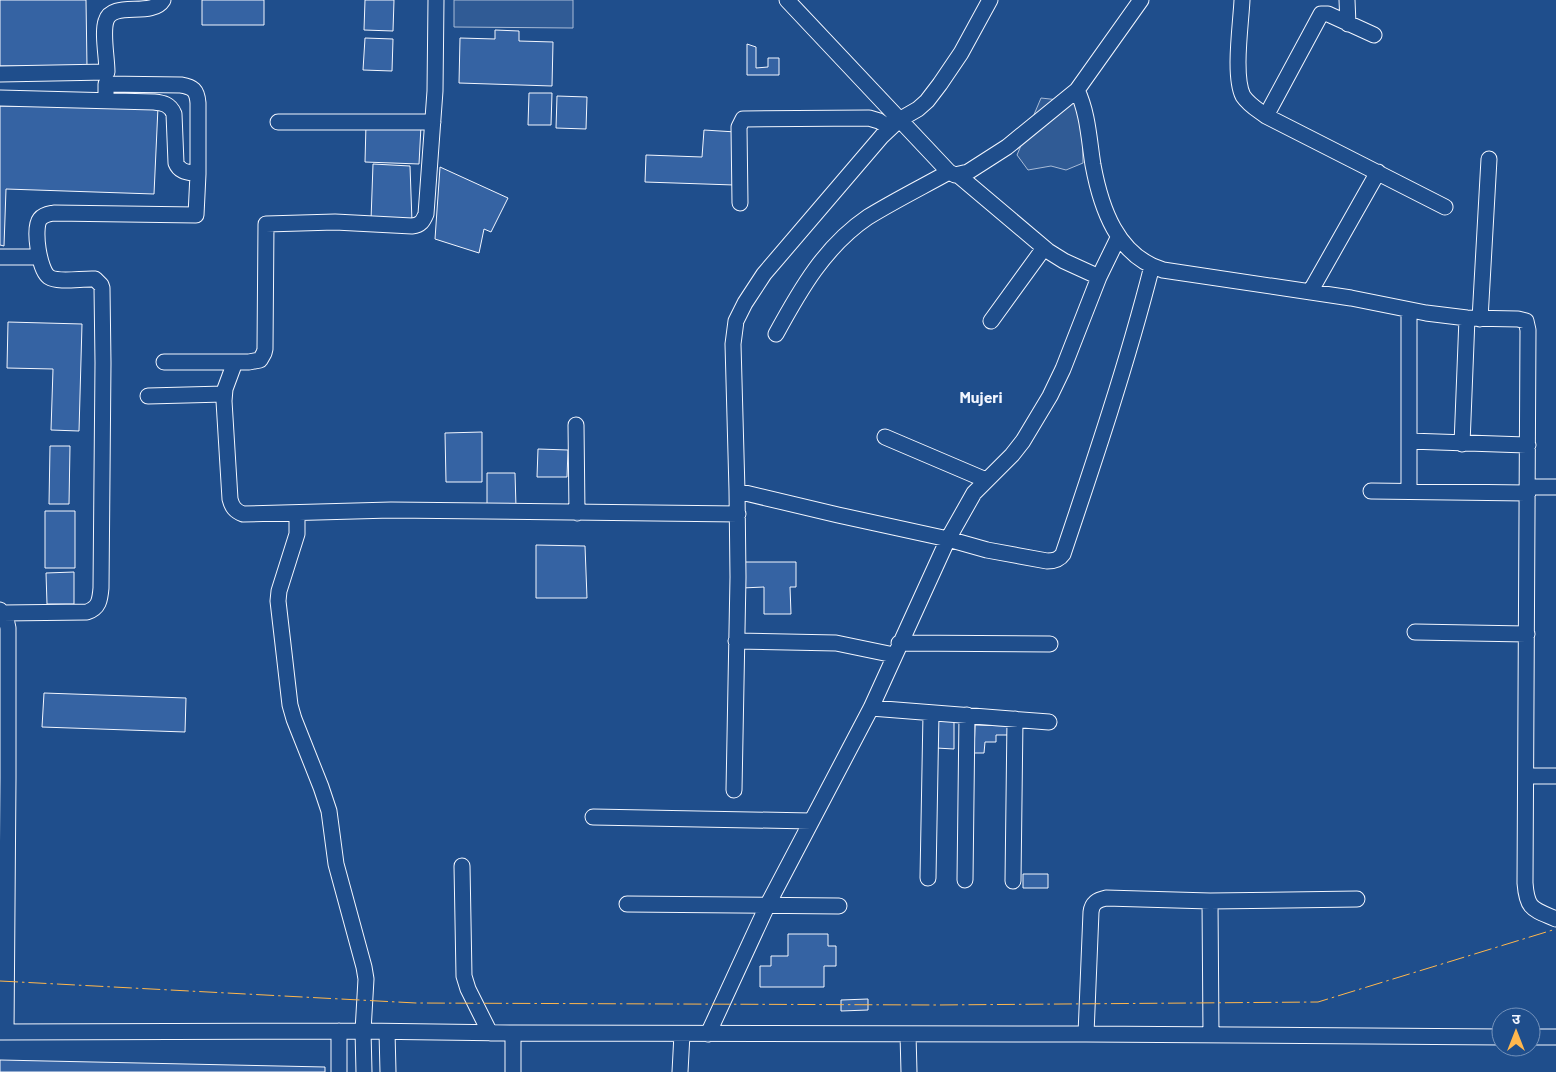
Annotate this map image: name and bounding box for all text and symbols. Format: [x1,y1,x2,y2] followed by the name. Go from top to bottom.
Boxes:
[959,387,1003,406] district label: Mujeri
[1491,1007,1541,1057] north arrow
[1512,1010,1521,1027] text: उ

